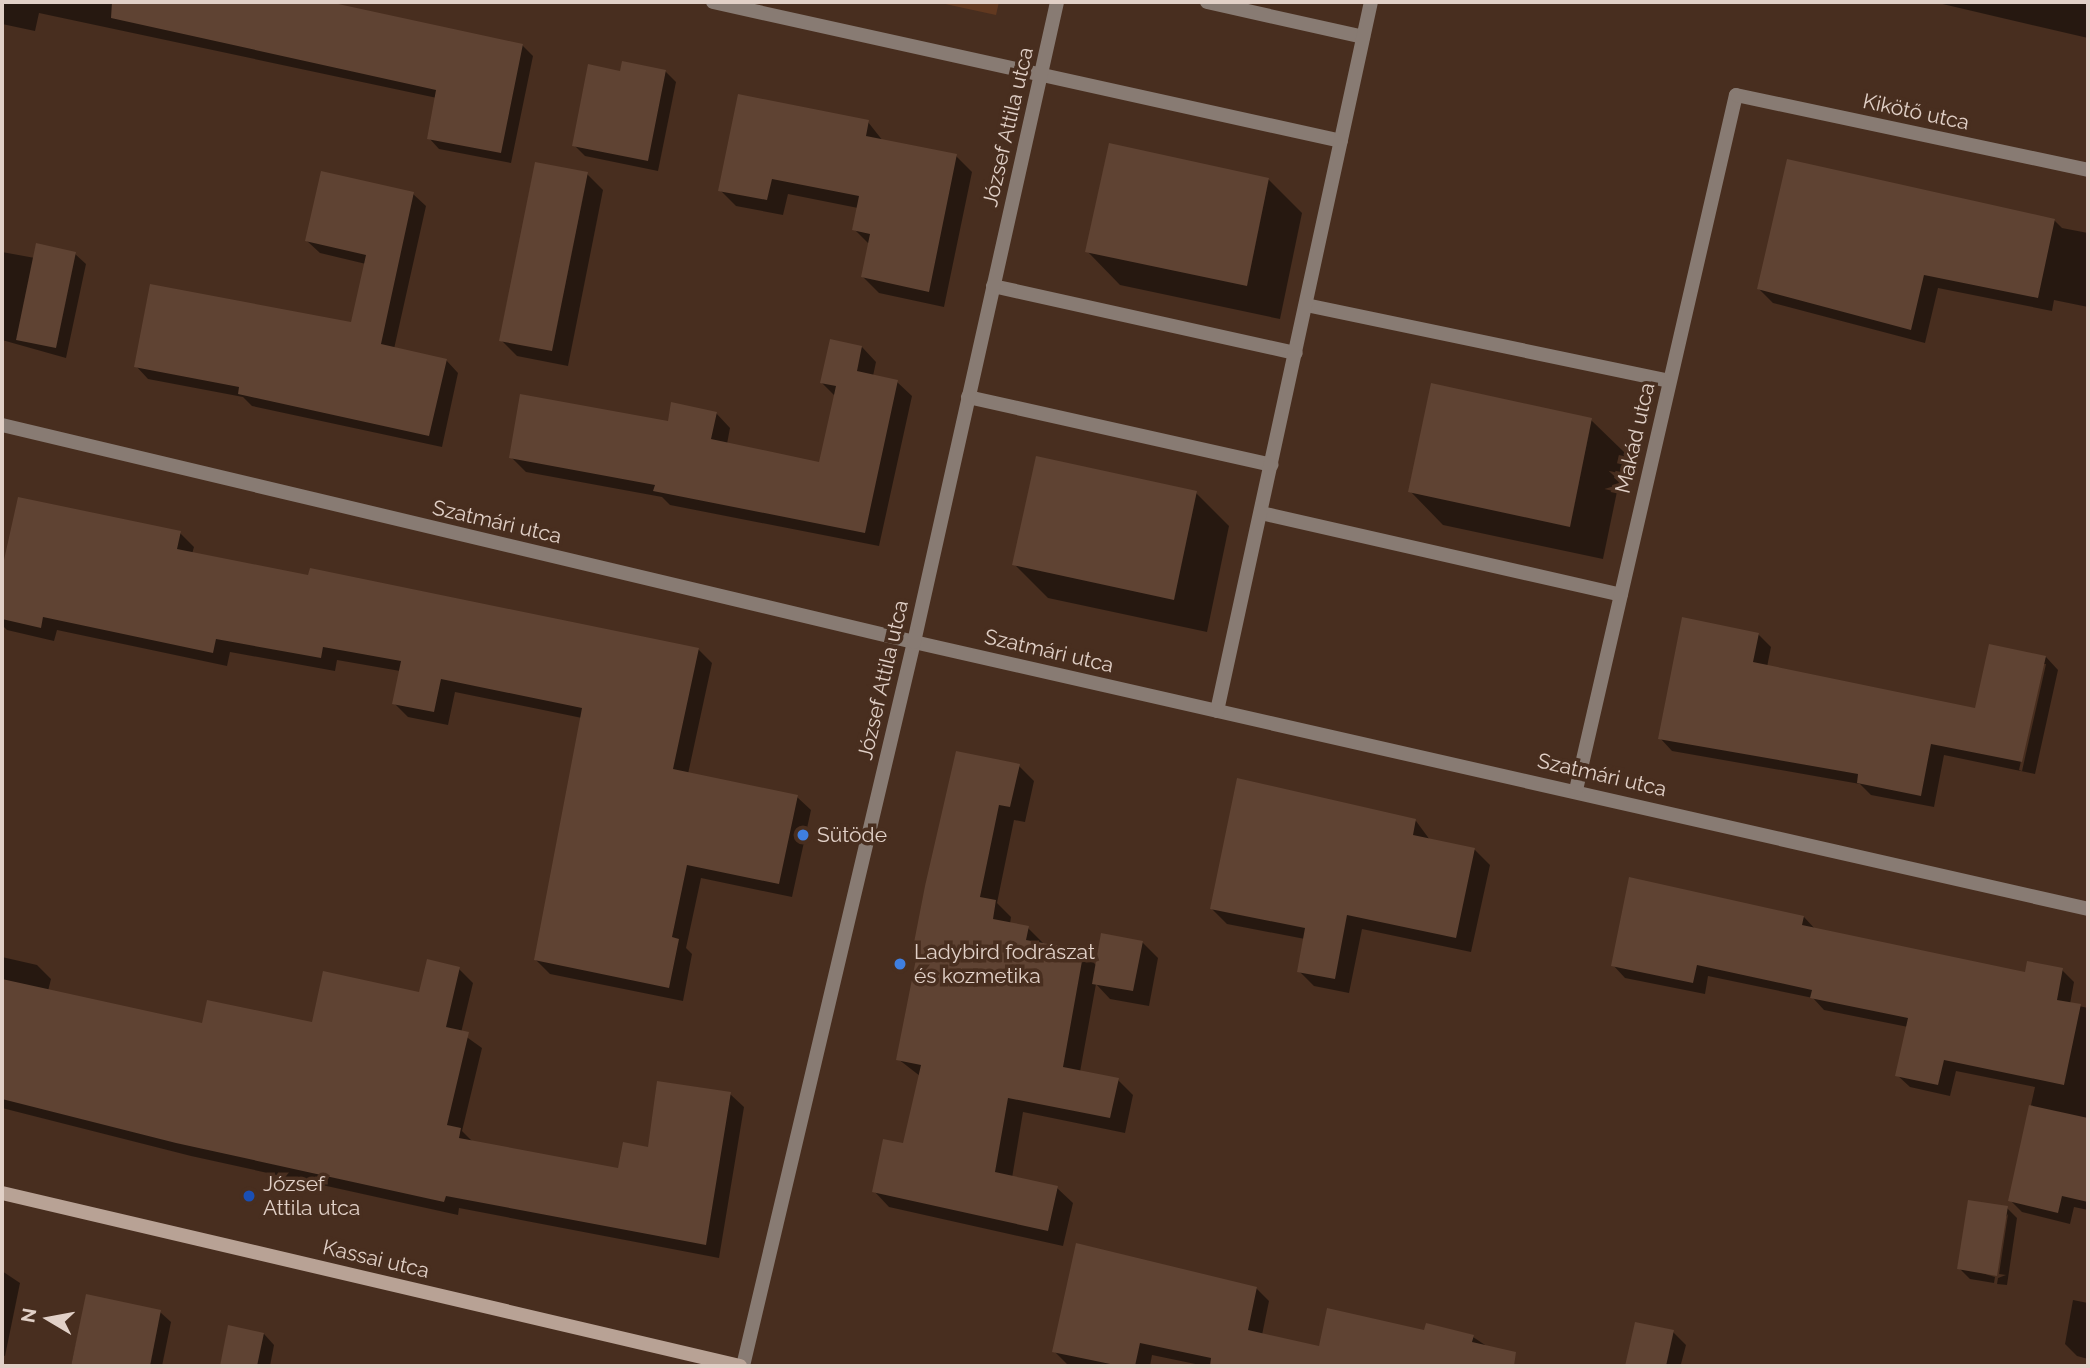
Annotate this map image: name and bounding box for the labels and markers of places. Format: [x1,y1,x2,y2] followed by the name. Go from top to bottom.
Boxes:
[817,822,887,848] place label: Sütöde
[795,827,811,843] marker: Sütöde
[914,939,1095,989] place label: Ladybird fodrászat és kozmetika
[892,956,908,972] marker: Ladybird fodrászat és kozmetika
[263,1171,360,1221] place label: József Attila utca
[241,1188,257,1204] marker: József Attila utca

